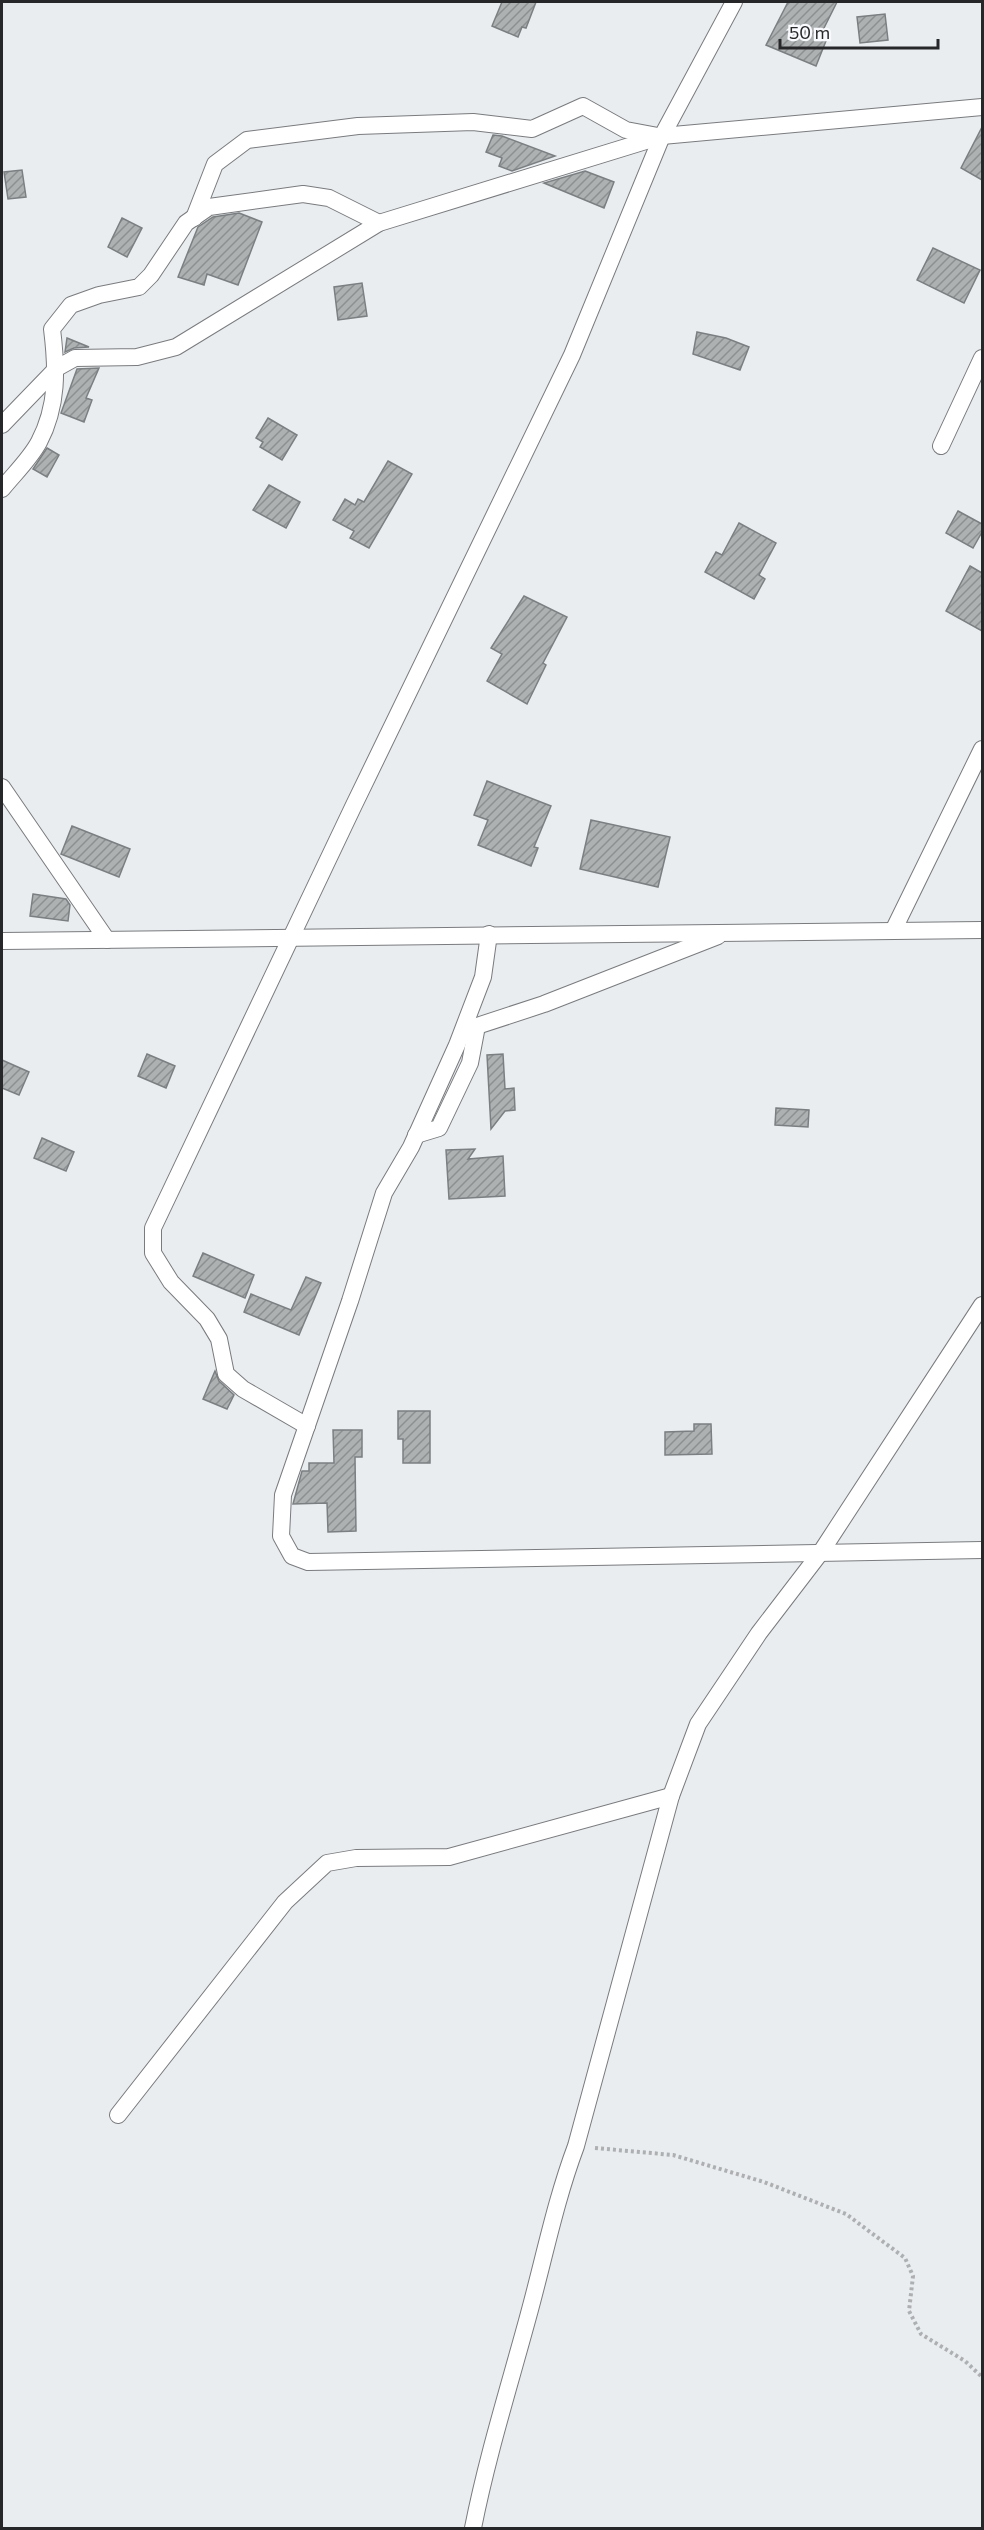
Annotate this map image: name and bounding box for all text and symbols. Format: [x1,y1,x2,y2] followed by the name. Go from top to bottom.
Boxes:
[780,12,938,50] scale bar
[789,21,830,43] text: 50 m

